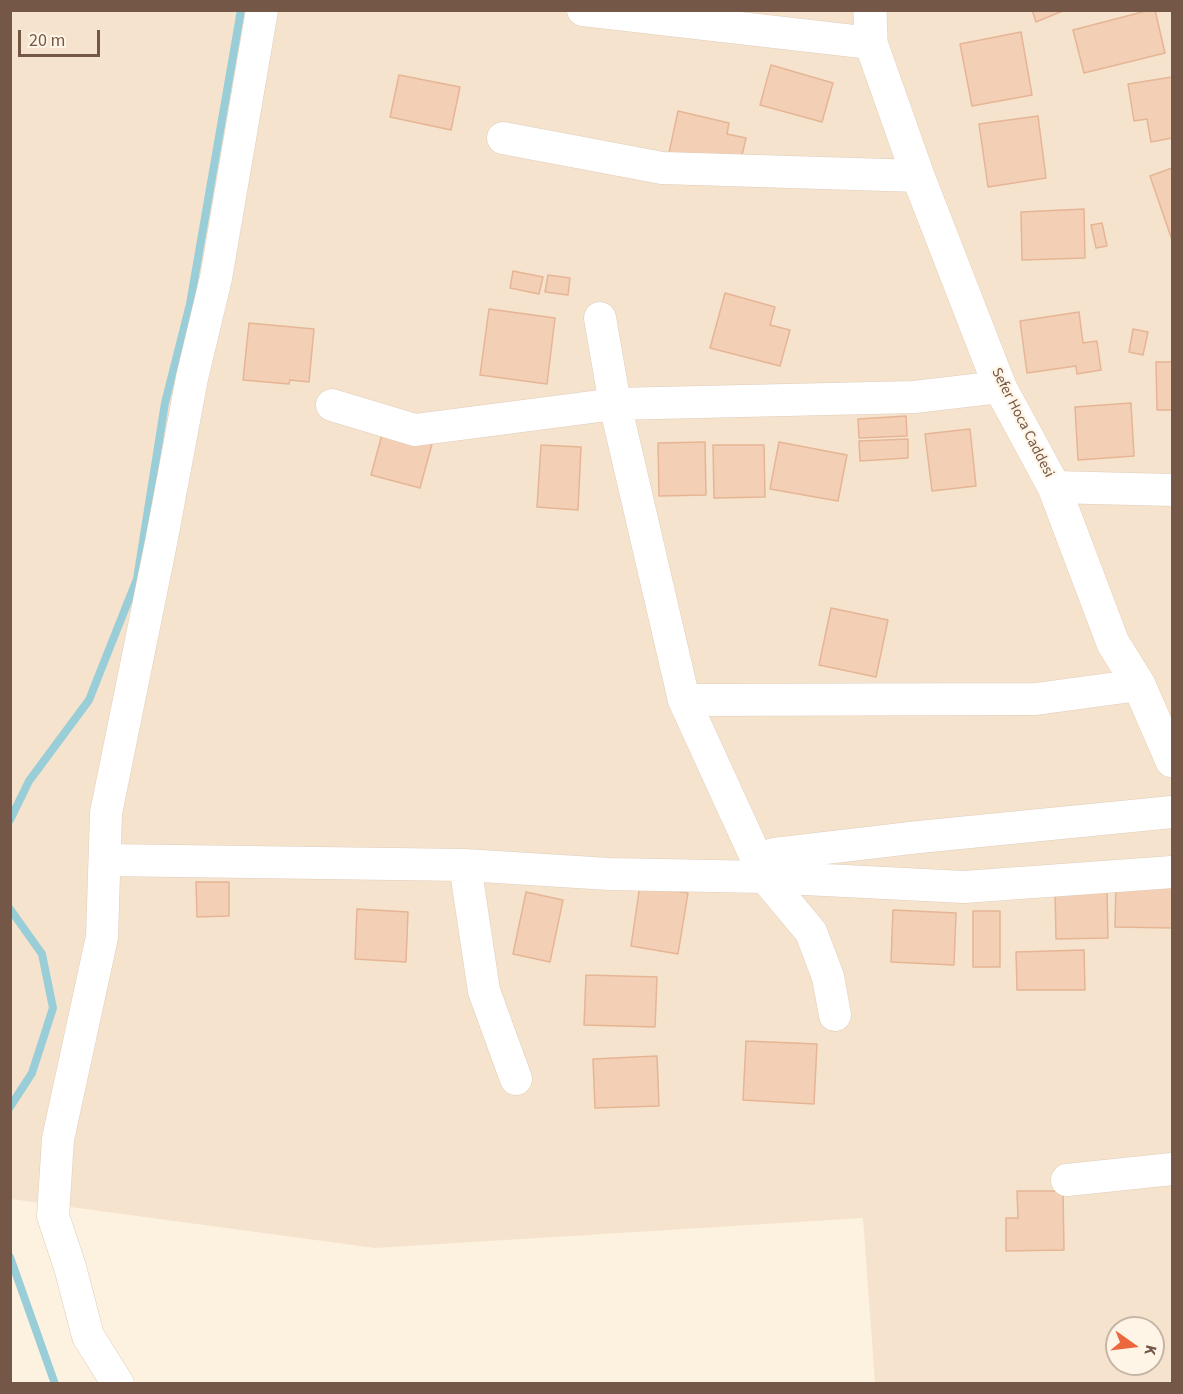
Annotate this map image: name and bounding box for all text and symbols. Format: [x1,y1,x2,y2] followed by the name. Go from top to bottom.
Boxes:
[21,18,104,56] scale bar
[29,28,65,53] text: 20 m
[987,365,1057,481] street label: Sefer Hoca Caddesi
[1105,1316,1165,1376] north arrow
[1139,1342,1162,1357] text: K

